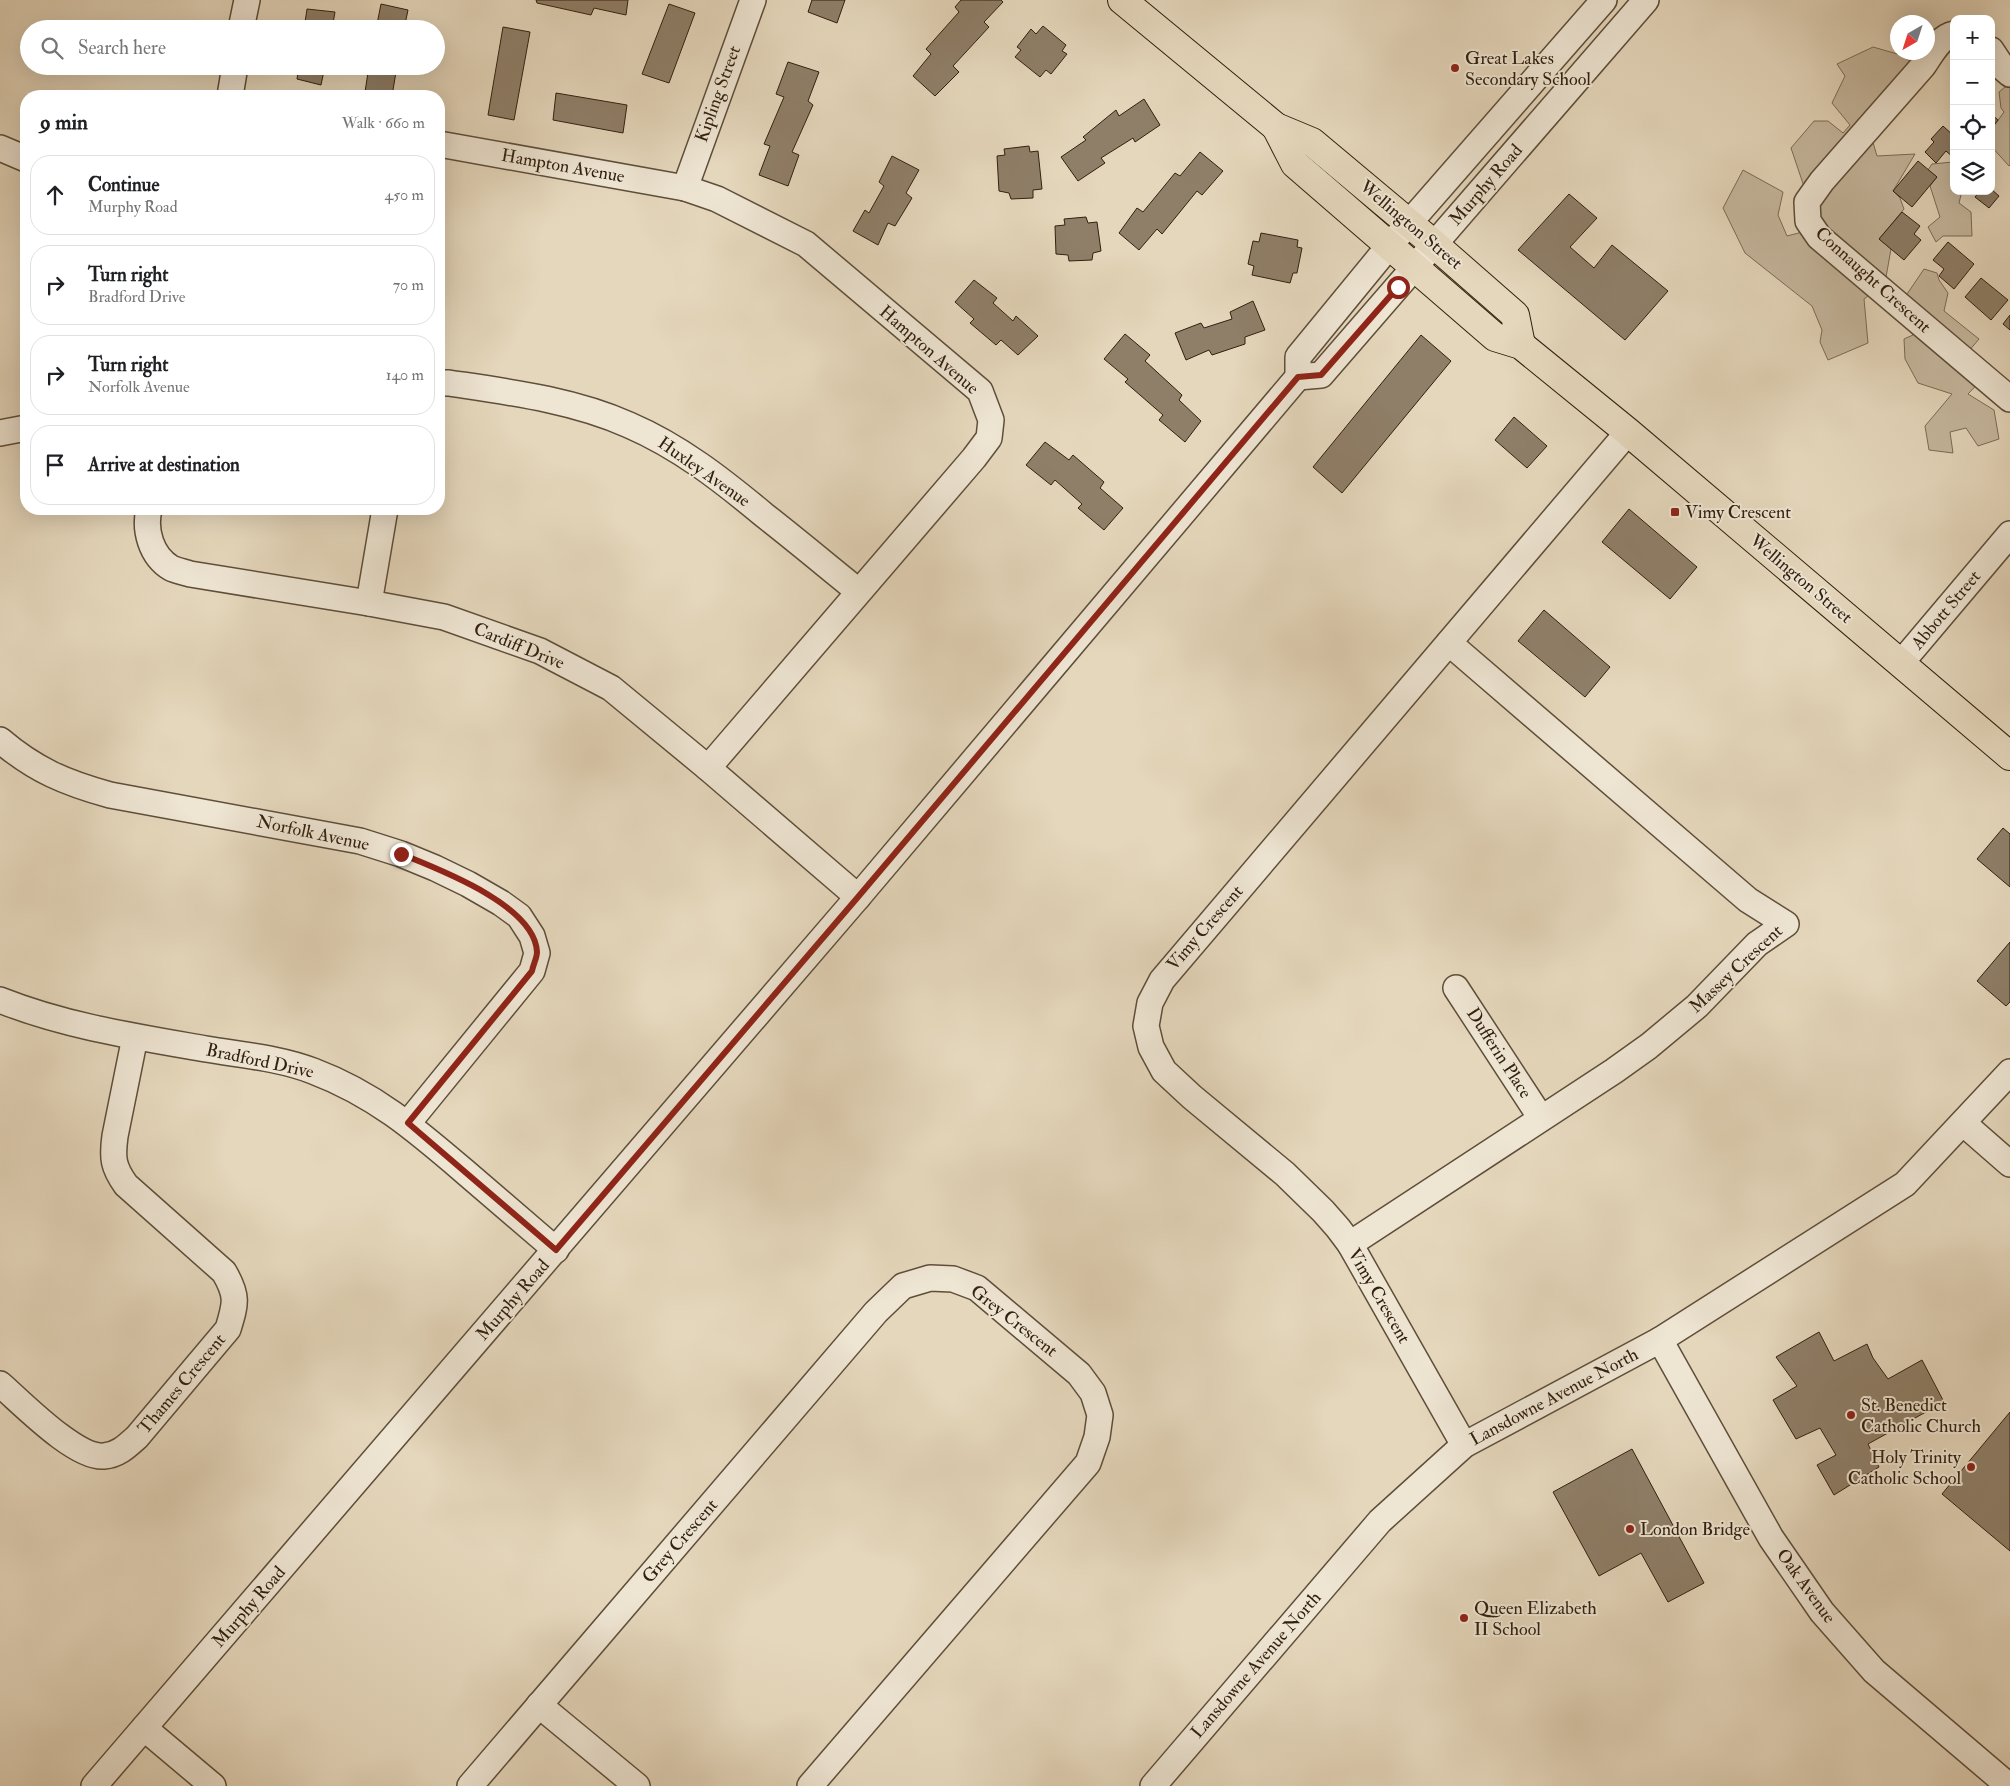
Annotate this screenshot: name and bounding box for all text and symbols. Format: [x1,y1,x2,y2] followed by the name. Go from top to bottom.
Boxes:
[1890,15,1935,60] north arrow
[1950,15,1995,195] map controls
[1950,15,1995,60] button: +
[20,20,445,75] search box
[38,34,66,62] icon: search
[78,36,166,60] text: Search here
[690,42,746,145] street label: Kipling Street
[1465,47,1591,91] place label: Great Lakes Secondary School
[1950,60,1995,105] button: −
[1449,62,1461,74] marker: Great Lakes Secondary School
[1950,105,1995,150] button: locate
[40,109,88,136] text: 9 min
[342,113,425,133] text: Walk · 660 m
[1444,139,1528,231] street label: Murphy Road
[500,144,627,188] street label: Hampton Avenue
[1950,150,1995,195] button: layers
[88,173,159,197] text: Continue
[1354,175,1467,275] street label: Wellington Street
[41,181,69,209] icon: ahead
[385,185,424,205] text: 450 m
[88,197,178,217] text: Murphy Road
[1810,222,1936,338] street label: Connaught Crescent
[88,263,168,287] text: Turn right
[41,271,69,299] icon: right
[393,275,424,295] text: 70 m
[1387,276,1410,299] route start
[88,287,185,307] text: Bradford Drive
[874,300,984,400] street label: Hampton Avenue
[88,353,168,377] text: Turn right
[41,361,69,389] icon: right
[386,365,424,385] text: 140 m
[88,377,190,397] text: Norfolk Avenue
[653,432,755,513] street label: Huxley Avenue
[41,451,69,479] icon: arrive
[88,453,240,477] text: Arrive at destination
[1685,501,1791,524] place label: Vimy Crescent
[1669,506,1681,518] marker: Vimy Crescent
[1744,529,1857,629] street label: Wellington Street
[1905,565,1986,655] street label: Abbott Street
[470,617,568,675] street label: Cardiff Drive
[255,810,372,856] street label: Norfolk Avenue
[390,843,413,866] route end
[1162,880,1249,976] street label: Vimy Crescent
[1684,920,1788,1018] street label: Massey Crescent
[1461,1003,1537,1103] street label: Dufferin Place
[204,1038,316,1084] street label: Bradford Drive
[1343,1244,1416,1348] street label: Vimy Crescent
[471,1254,555,1346] street label: Murphy Road
[966,1280,1062,1362] street label: Grey Crescent
[133,1329,231,1439] street label: Thames Crescent
[1466,1343,1643,1451] street label: Lansdowne Avenue North
[1861,1394,1981,1438] place label: St. Benedict Catholic Church
[1845,1409,1857,1421] marker: St. Benedict Catholic Church
[1848,1446,1962,1490] place label: Holy Trinity Catholic School
[1965,1461,1977,1473] marker: Holy Trinity Catholic School
[637,1494,723,1588] street label: Grey Crescent
[1640,1518,1750,1541] place label: London Bridge
[1624,1523,1636,1535] marker: London Bridge
[1771,1544,1841,1628] street label: Oak Avenue
[207,1561,291,1653] street label: Murphy Road
[1186,1586,1326,1743] street label: Lansdowne Avenue North
[1474,1597,1597,1641] place label: Queen Elizabeth II School
[1458,1612,1470,1624] marker: Queen Elizabeth II School

